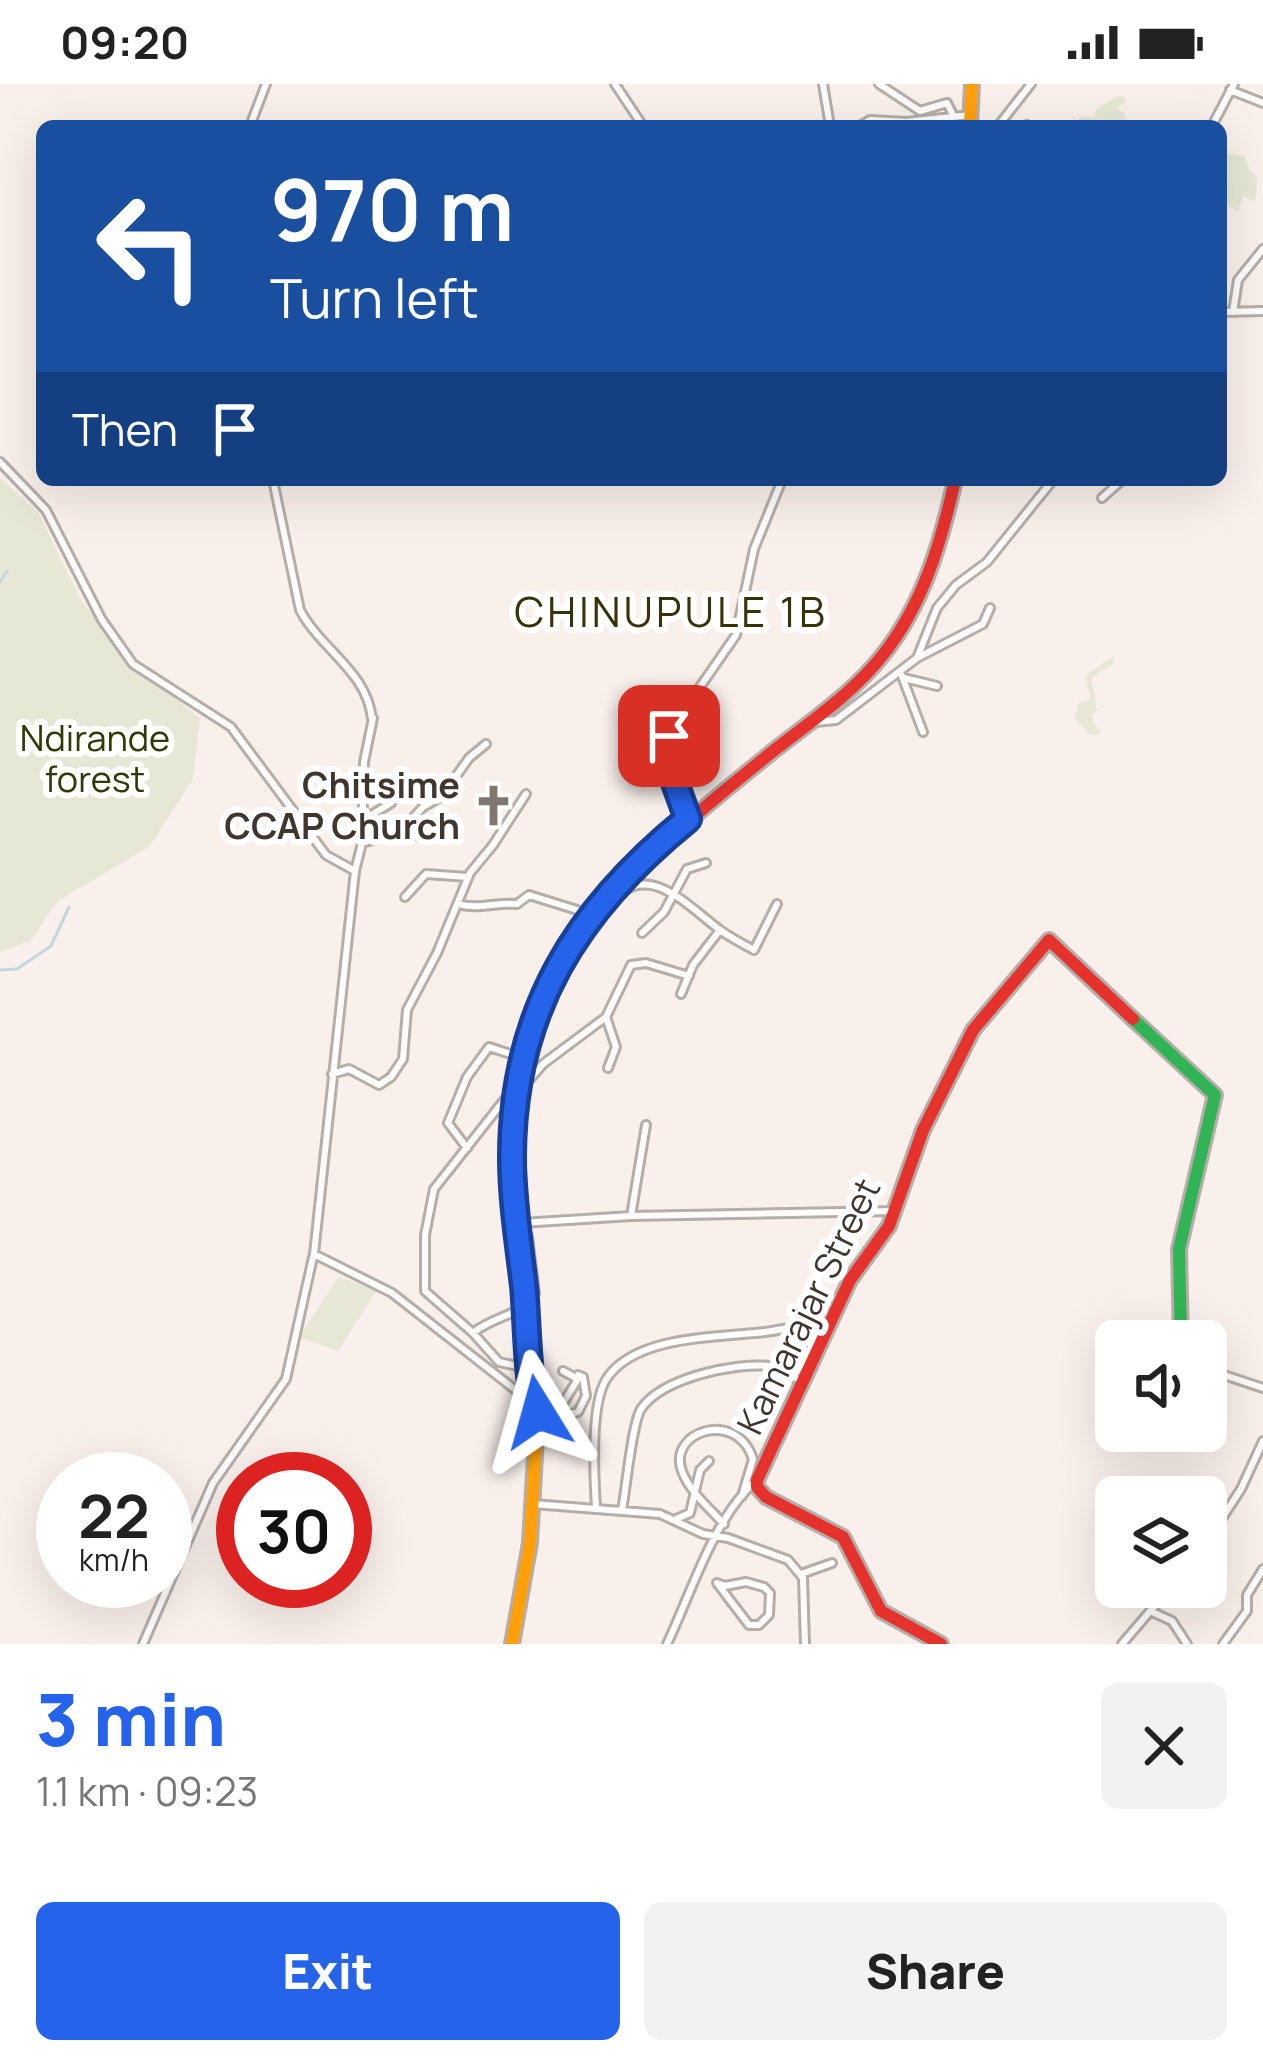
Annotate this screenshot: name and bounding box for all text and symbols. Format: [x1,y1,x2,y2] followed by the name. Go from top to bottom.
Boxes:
[60,11,189,73] text: 09:20
[270,151,514,266] text: 970 m
[72,168,228,324] icon: left
[270,260,479,334] text: Turn left
[202,396,268,462] icon: arrive
[72,398,178,460] text: Then
[514,582,828,640] district label: CHINUPULE 1B
[618,685,720,787] pin
[636,703,702,769] icon: arrive
[20,713,170,803] park label: Ndirande forest
[224,760,460,850] place label: Chitsime CCAP Church
[471,782,517,828] church icon: Chitsime CCAP Church
[725,1170,891,1442] street label: Kamarajar Street
[1095,1320,1227,1608] map controls
[1095,1320,1227,1452] button: sound
[475,1349,601,1475] position arrow
[216,1452,372,1608] speed limit sign: 30
[78,1474,150,1556] text: 22
[1095,1476,1227,1608] button: layers
[79,1539,149,1580] text: km/h
[36,1669,226,1768] text: 3 min
[1101,1683,1227,1809] button: close
[36,1764,258,1818] text: 1.1 km · 09:23
[36,1902,620,2040] button: Exit
[644,1902,1227,2040] button: Share

